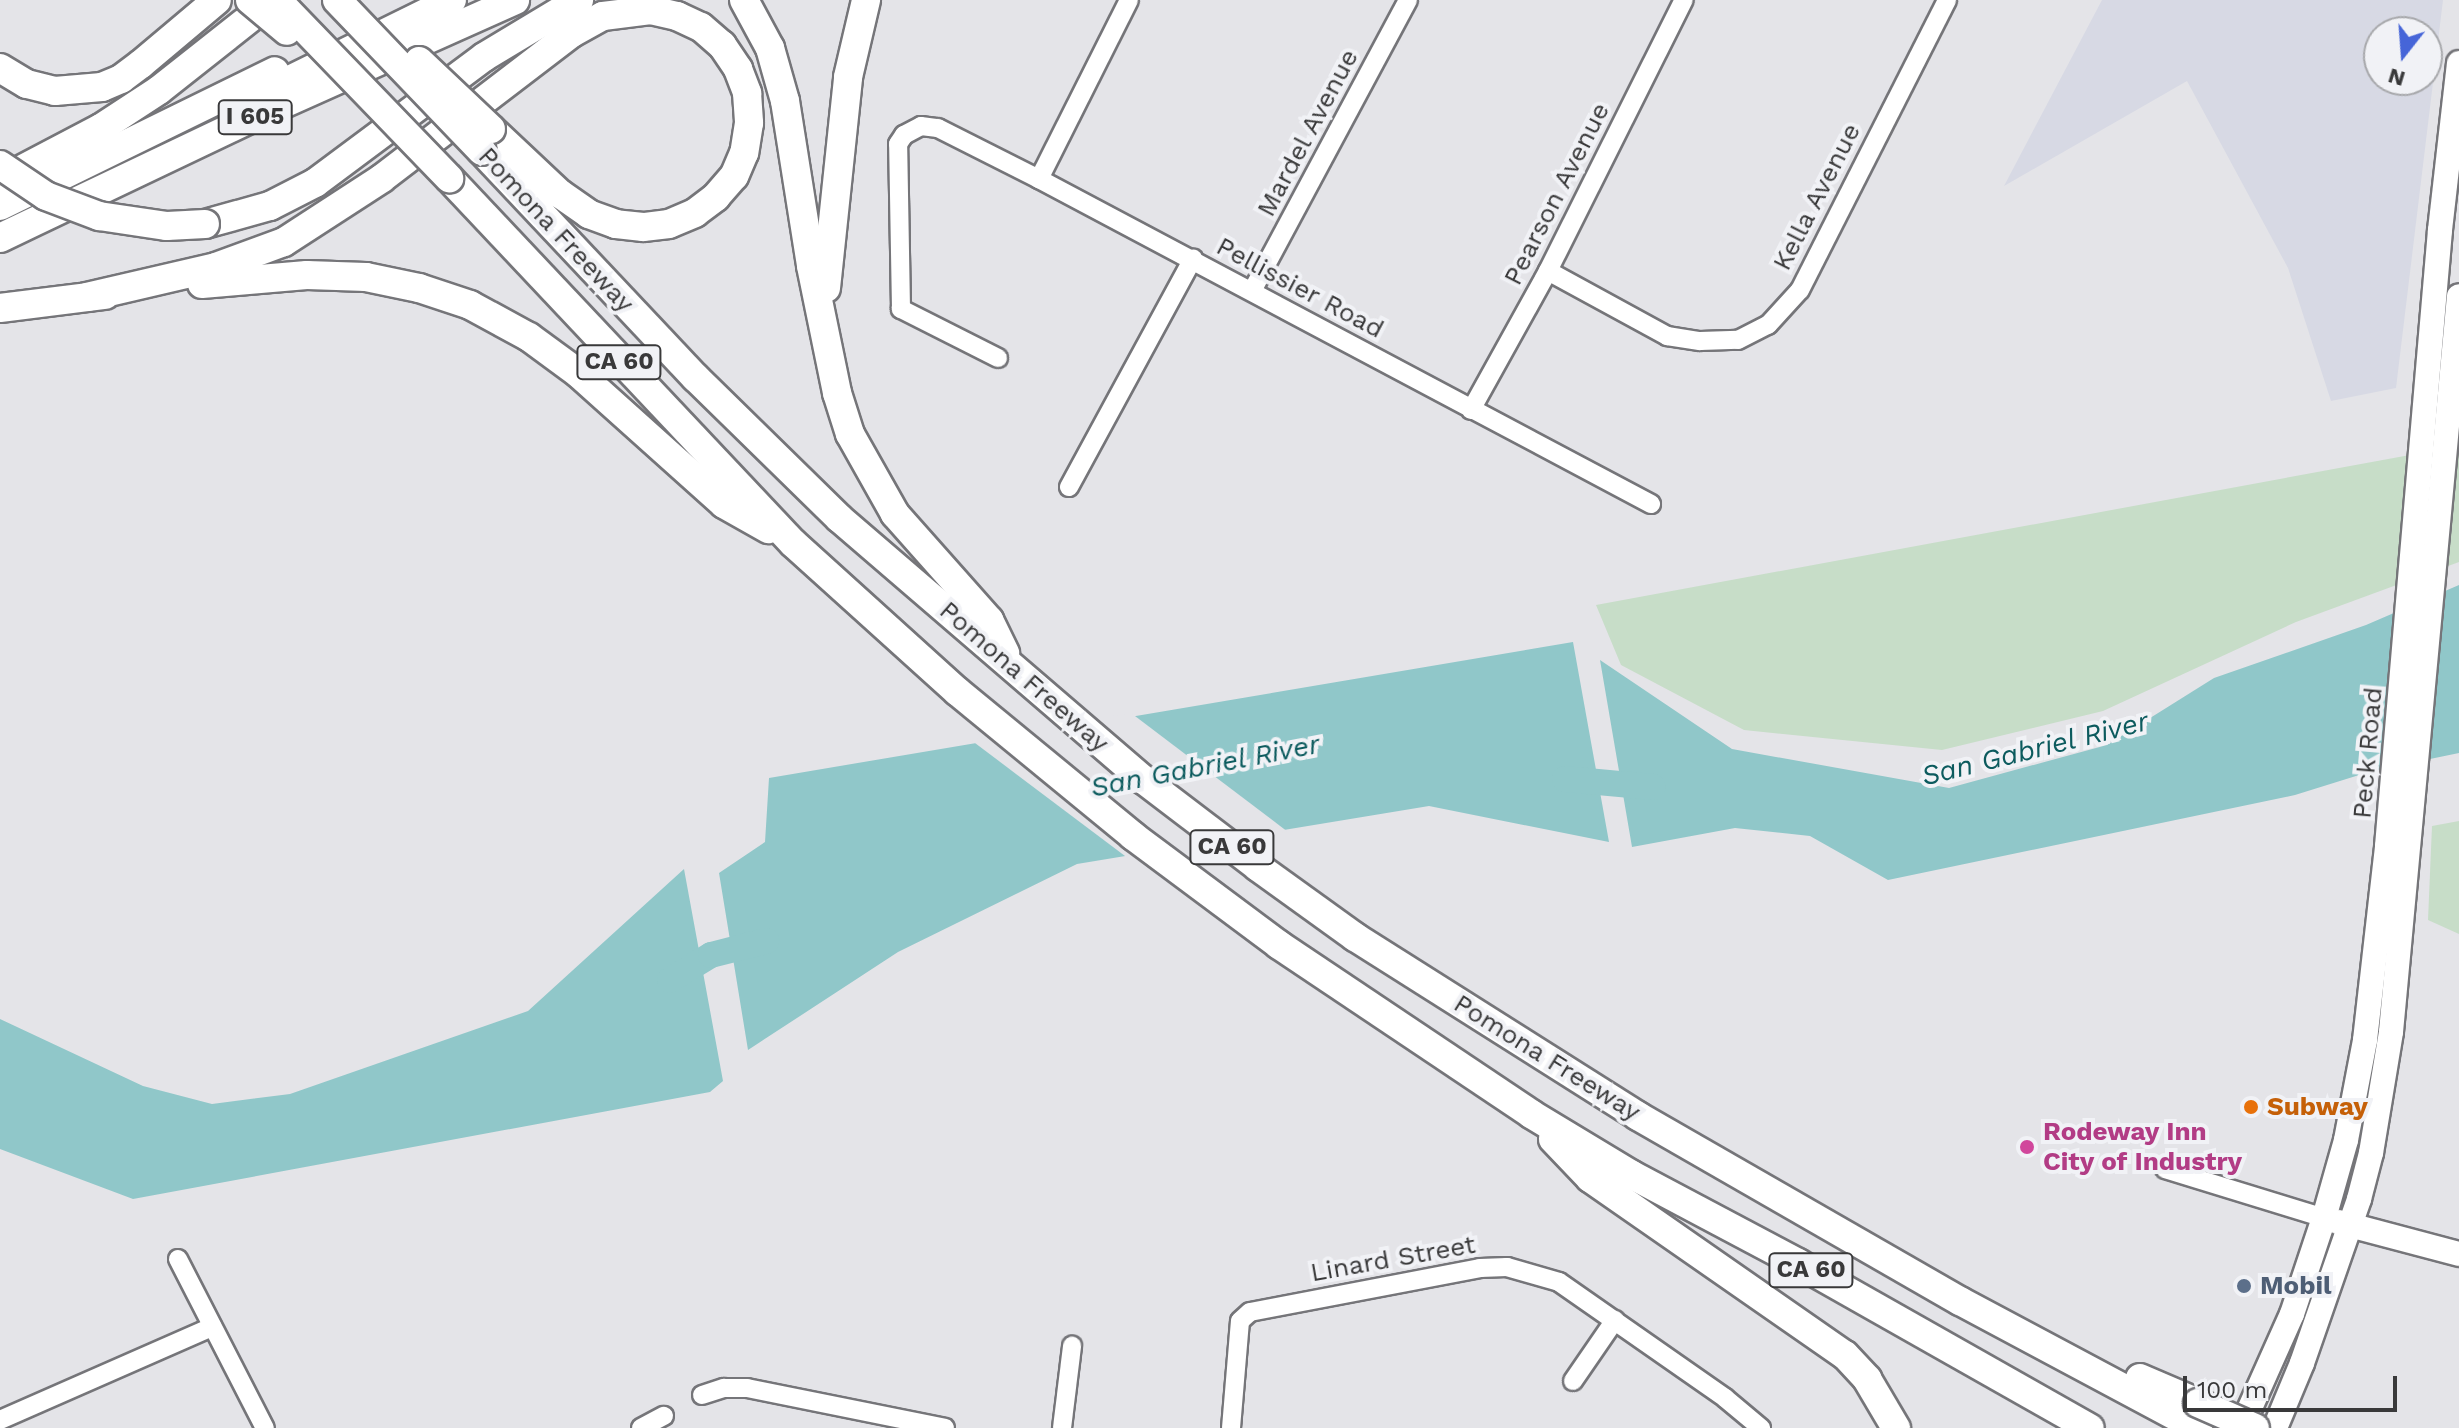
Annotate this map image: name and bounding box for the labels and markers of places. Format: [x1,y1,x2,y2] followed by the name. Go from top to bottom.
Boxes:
[2267,1091,2368,1123] place label: Subway
[2242,1098,2260,1116] marker: Subway
[2043,1116,2243,1178] place label: Rodeway Inn City of Industry
[2018,1138,2036,1156] marker: Rodeway Inn City of Industry
[2260,1270,2332,1302] place label: Mobil
[2235,1277,2253,1295] marker: Mobil

